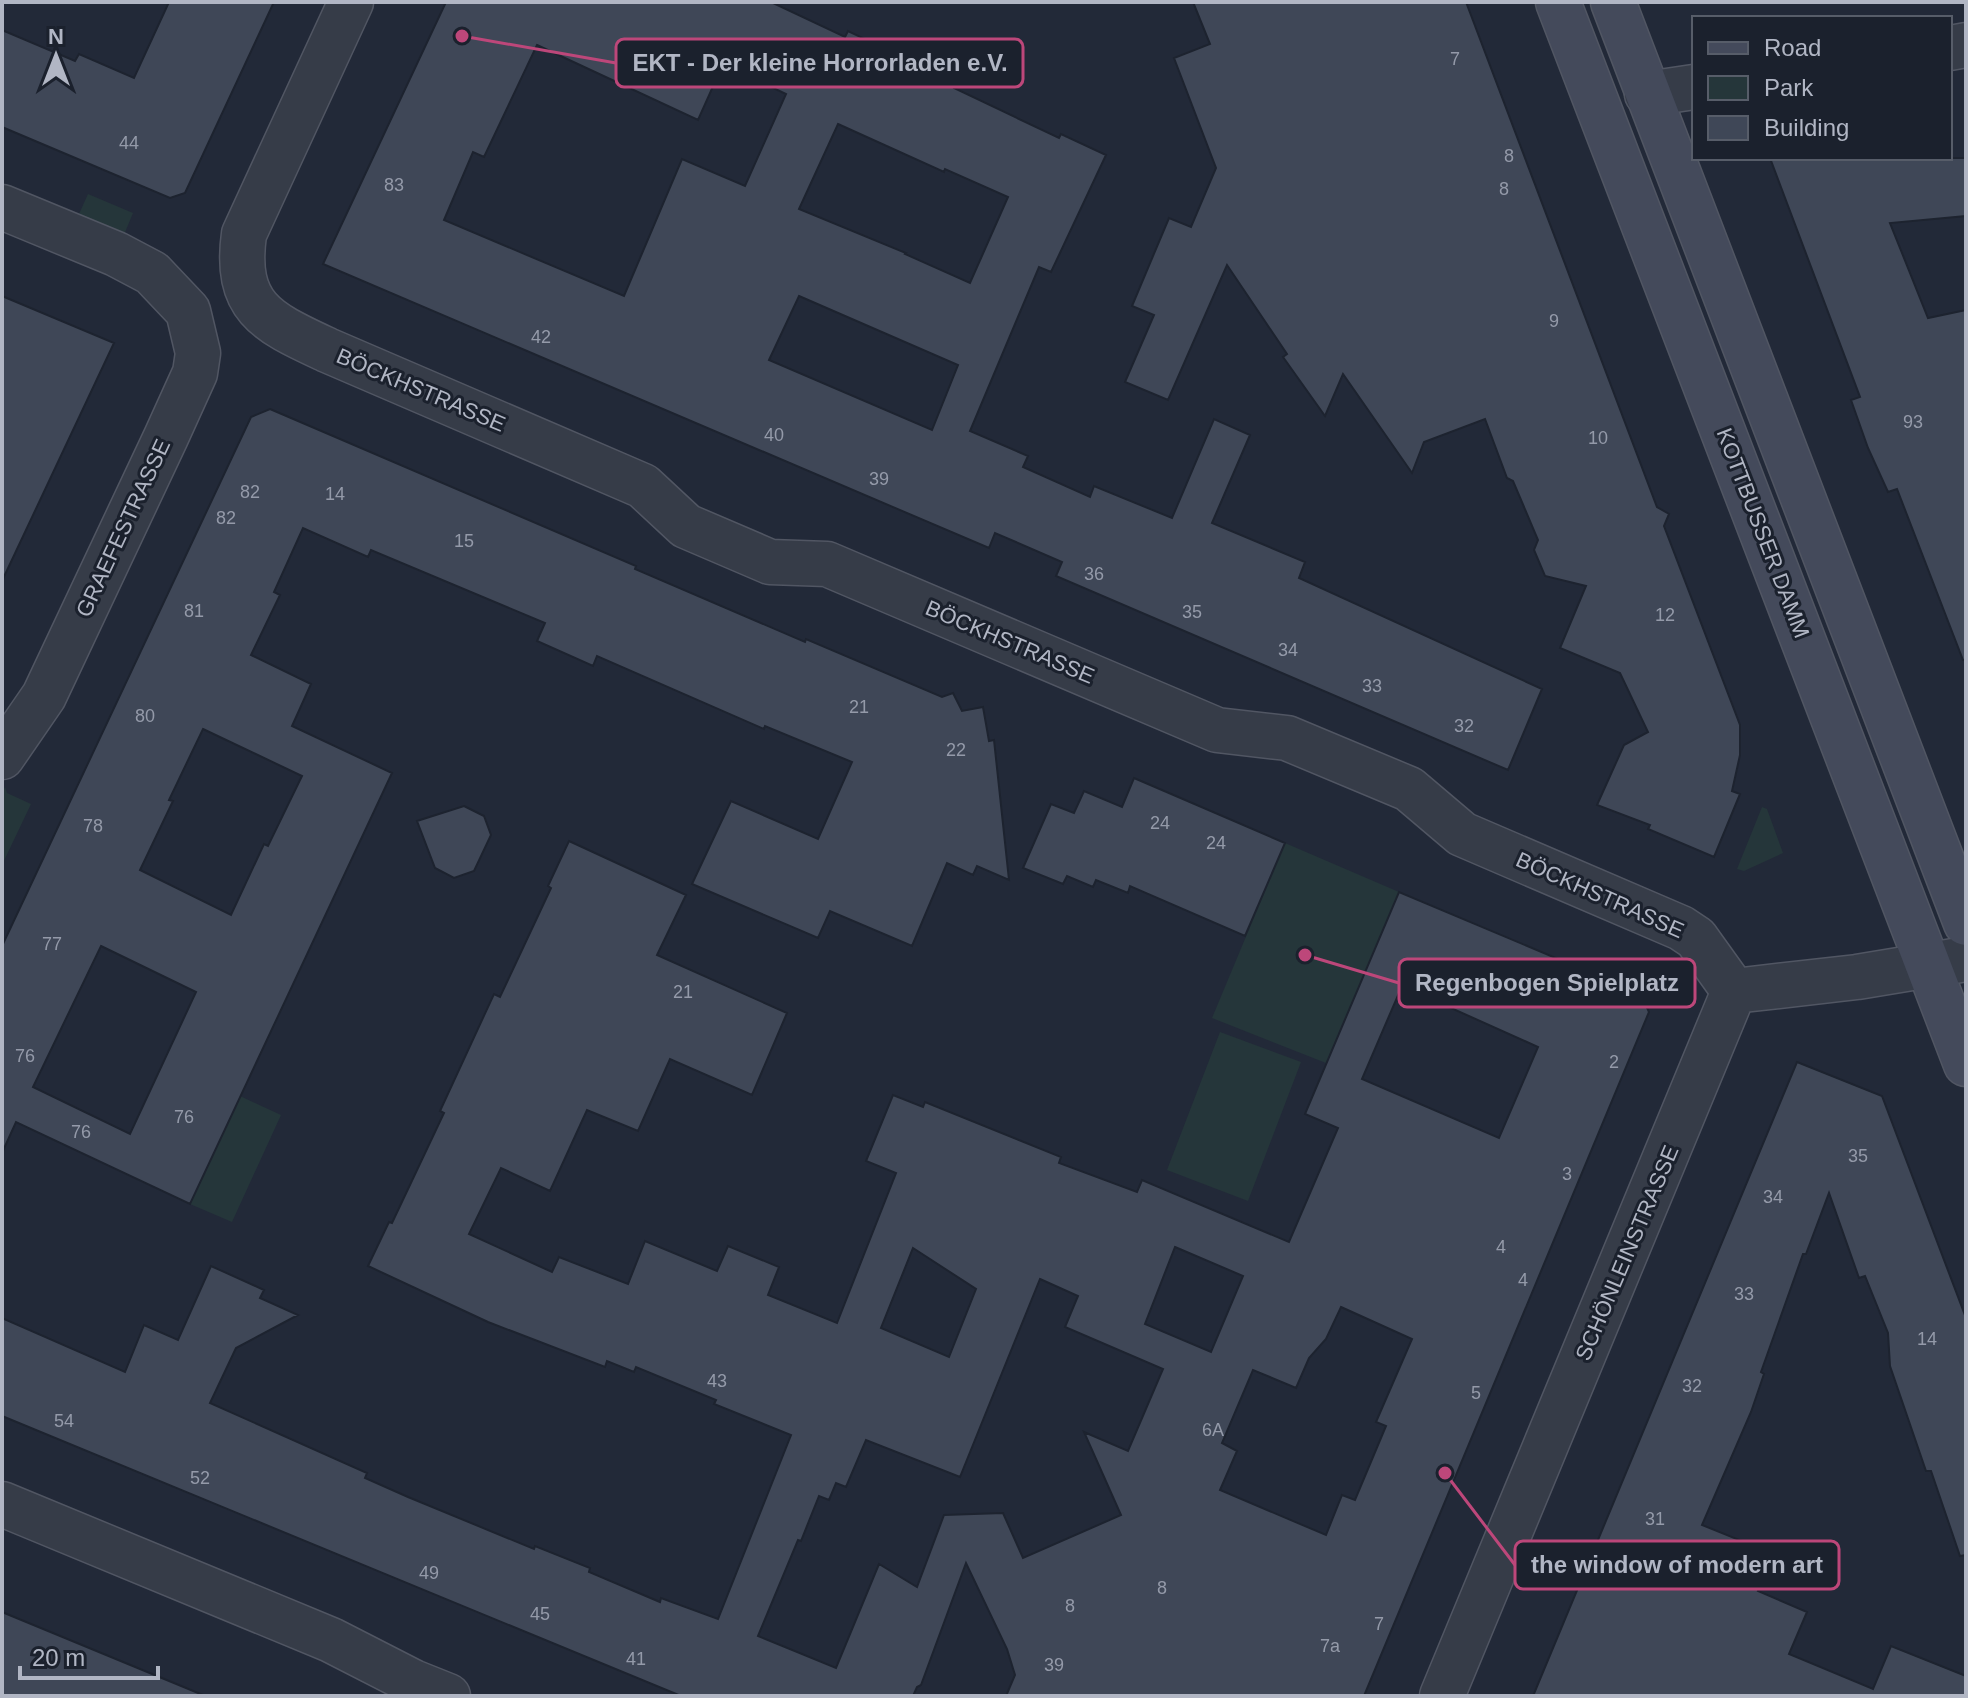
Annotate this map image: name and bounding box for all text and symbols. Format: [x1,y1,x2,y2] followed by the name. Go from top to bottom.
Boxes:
[16,16,96,96] north arrow
[1692,16,1952,160] legend
[48,24,64,49] text: N
[1764,34,1821,61] text: Road
[616,39,1023,87] callout: EKT - Der kleine Horrorladen e.V.
[632,49,1008,76] text: EKT - Der kleine Horrorladen e.V.
[1450,49,1460,69] house number: 7
[1764,74,1814,101] text: Park
[1764,114,1849,141] text: Building
[119,133,139,153] house number: 44
[1504,146,1514,166] house number: 8
[384,175,404,195] house number: 83
[1499,179,1509,199] house number: 8
[1549,311,1559,331] house number: 9
[531,327,551,347] house number: 42
[333,343,509,437] street label: BÖCKHSTRASSE
[1903,412,1923,432] house number: 93
[764,425,784,445] house number: 40
[1711,425,1815,641] street label: KOTTBUSSER DAMM
[1588,428,1608,448] house number: 10
[71,435,175,621] street label: GRAEFESTRASSE
[869,469,889,489] house number: 39
[240,482,260,502] house number: 82
[325,484,345,504] house number: 14
[216,508,236,528] house number: 82
[454,531,474,551] house number: 15
[1084,564,1104,584] house number: 36
[922,595,1098,689] street label: BÖCKHSTRASSE
[184,601,204,621] house number: 81
[1182,602,1202,622] house number: 35
[1655,605,1675,625] house number: 12
[1278,640,1298,660] house number: 34
[1362,676,1382,696] house number: 33
[849,697,869,717] house number: 21
[135,706,155,726] house number: 80
[1454,716,1474,736] house number: 32
[946,740,966,760] house number: 22
[1150,813,1170,833] house number: 24
[83,816,103,836] house number: 78
[1206,833,1226,853] house number: 24
[1512,847,1688,943] street label: BÖCKHSTRASSE
[42,934,62,954] house number: 77
[1399,959,1695,1007] callout: Regenbogen Spielplatz
[1415,969,1679,996] text: Regenbogen Spielplatz
[673,982,693,1002] house number: 21
[15,1046,35,1066] house number: 76
[1609,1052,1619,1072] house number: 2
[174,1107,194,1127] house number: 76
[71,1122,91,1142] house number: 76
[1570,1142,1684,1364] street label: SCHÖNLEINSTRASSE
[1848,1146,1868,1166] house number: 35
[1562,1164,1572,1184] house number: 3
[1763,1187,1783,1207] house number: 34
[1496,1237,1506,1257] house number: 4
[1518,1270,1528,1290] house number: 4
[1734,1284,1754,1304] house number: 33
[1917,1329,1937,1349] house number: 14
[707,1371,727,1391] house number: 43
[1682,1376,1702,1396] house number: 32
[1471,1383,1481,1403] house number: 5
[54,1411,74,1431] house number: 54
[1202,1420,1224,1440] house number: 6A
[190,1468,210,1488] house number: 52
[1645,1509,1665,1529] house number: 31
[1515,1541,1839,1589] callout: the window of modern art
[1531,1551,1823,1578] text: the window of modern art
[419,1563,439,1583] house number: 49
[1157,1578,1167,1598] house number: 8
[1065,1596,1075,1616] house number: 8
[530,1604,550,1624] house number: 45
[1374,1614,1384,1634] house number: 7
[20,1630,158,1680] scale bar
[1320,1636,1341,1656] house number: 7a
[32,1644,85,1671] text: 20 m
[626,1649,646,1669] house number: 41
[1044,1655,1064,1675] house number: 39

